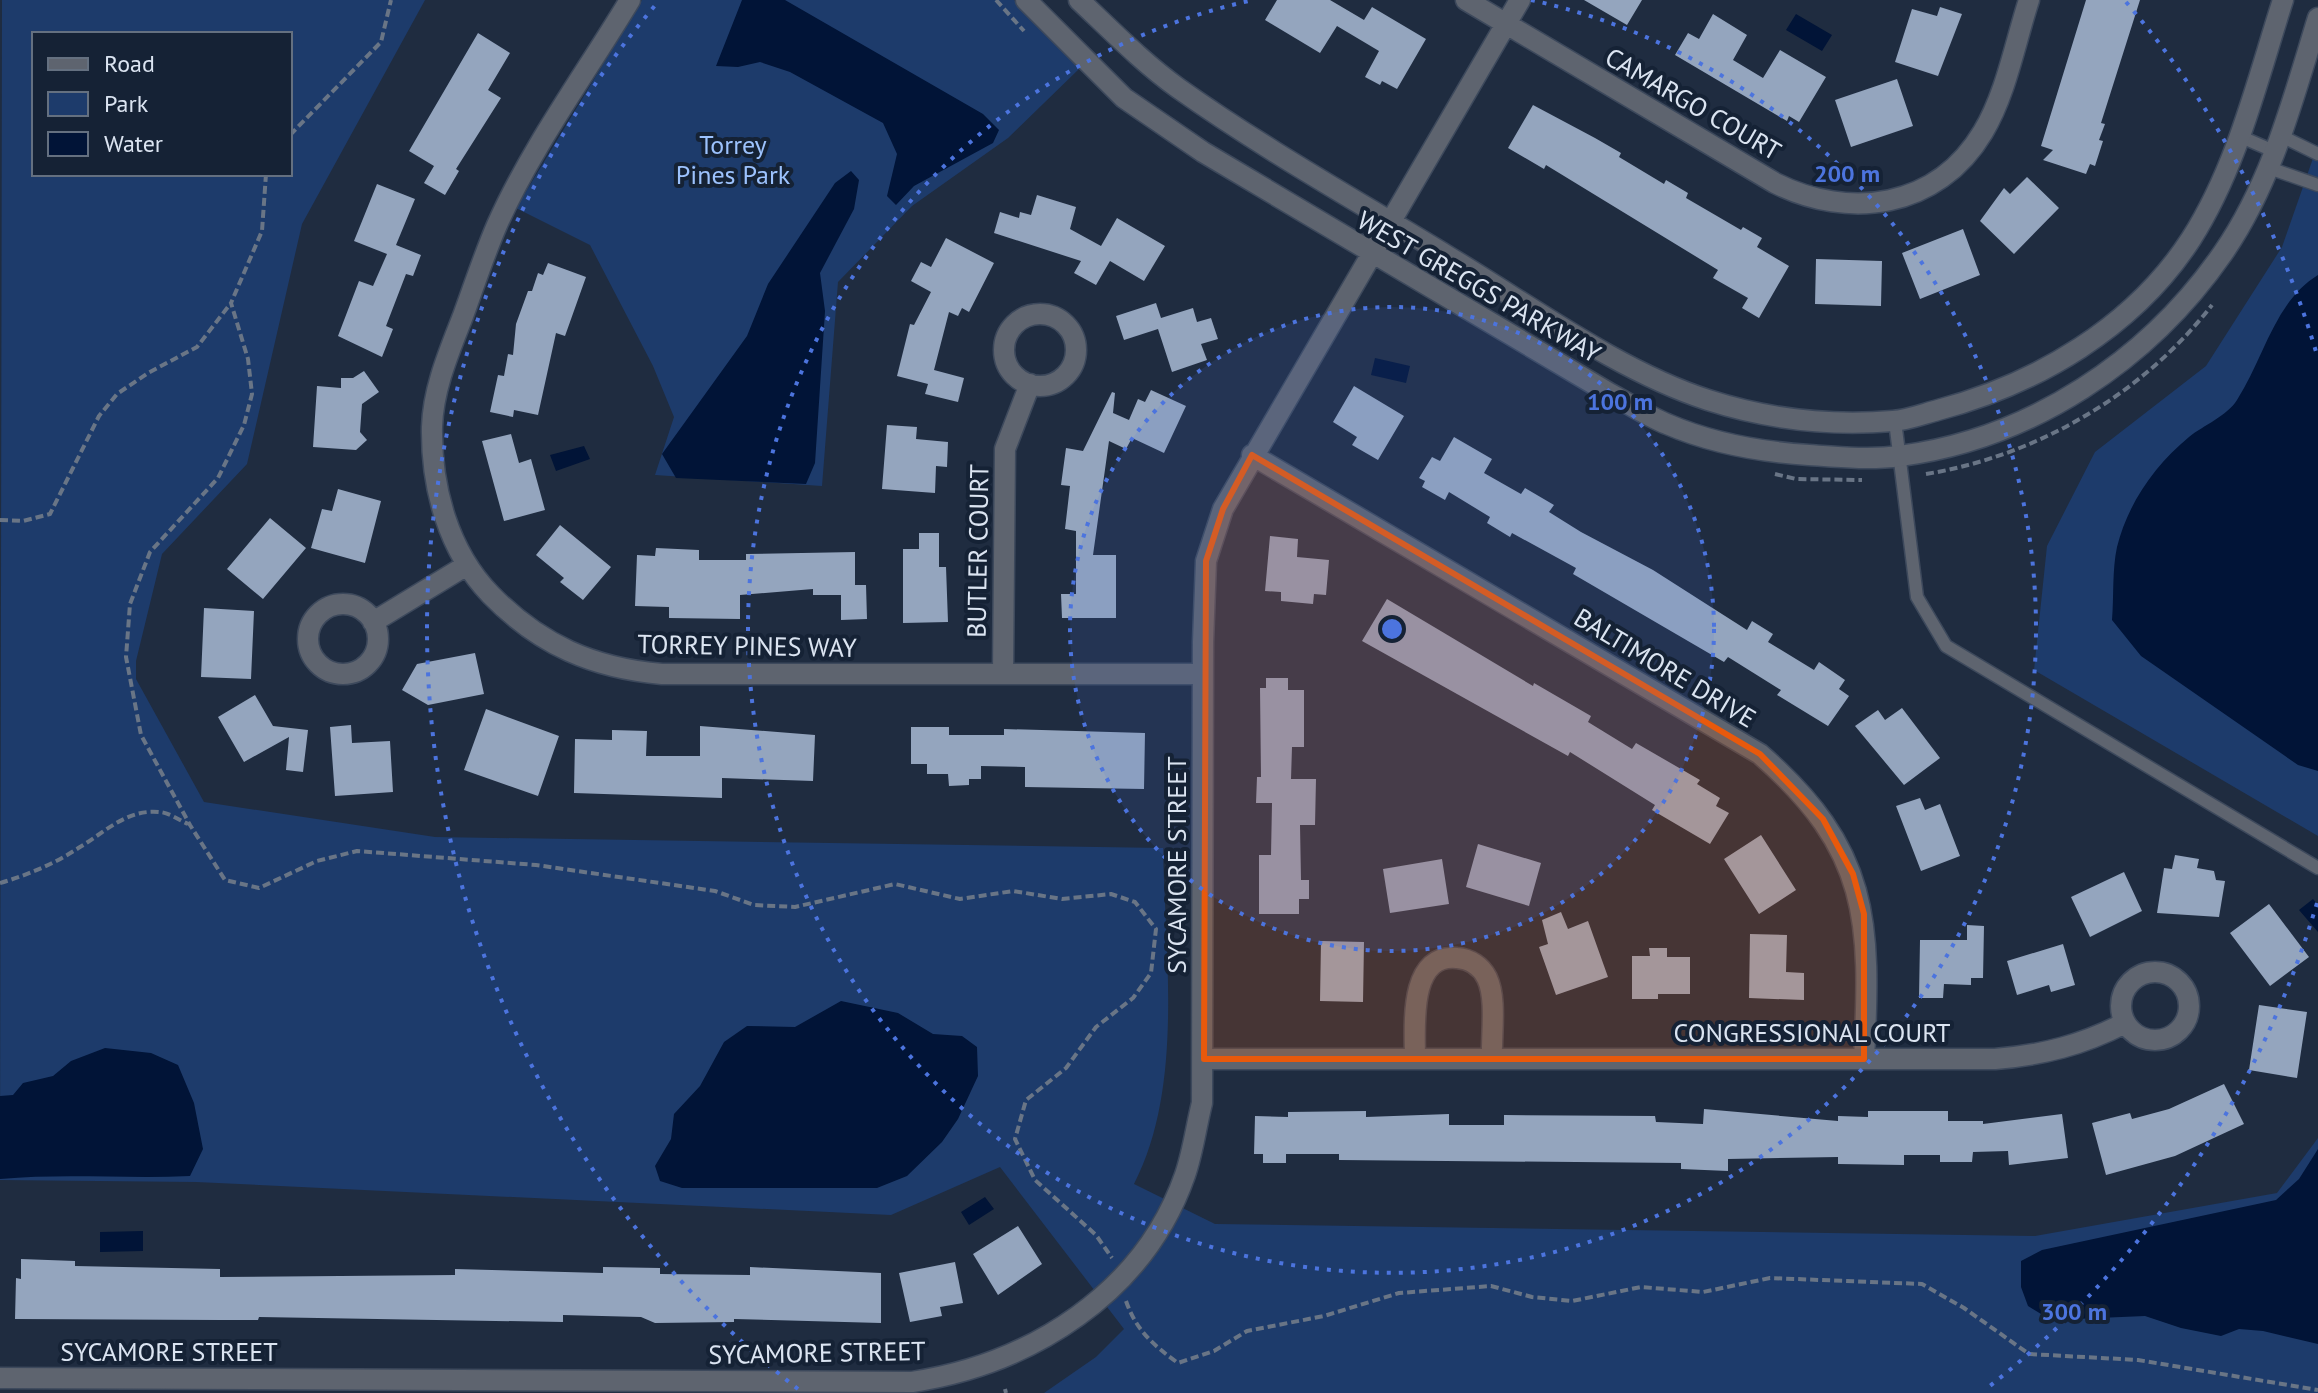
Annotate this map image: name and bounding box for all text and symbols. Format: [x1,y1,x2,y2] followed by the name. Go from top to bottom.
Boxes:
[32,32,292,176] legend
[1600,40,1787,167] street label: CAMARGO COURT
[104,48,155,79] text: Road
[104,88,149,119] text: Park
[104,128,163,159] text: Water
[676,128,791,191] park label: Torrey Pines Park
[1814,158,1880,189] text: 200 m
[1352,203,1607,370] street label: WEST GREGGS PARKWAY
[1587,386,1653,417] text: 100 m
[959,464,996,638] street label: BUTLER COURT
[1568,600,1762,735] street label: BALTIMORE DRIVE
[1378,615,1406,643] centre of rings
[637,627,857,664] street label: TORREY PINES WAY
[1160,756,1193,974] street label: SYCAMORE STREET
[1674,1016,1950,1049] street label: CONGRESSIONAL COURT
[2041,1296,2107,1327] text: 300 m
[708,1334,926,1371] street label: SYCAMORE STREET
[60,1335,278,1368] street label: SYCAMORE STREET

